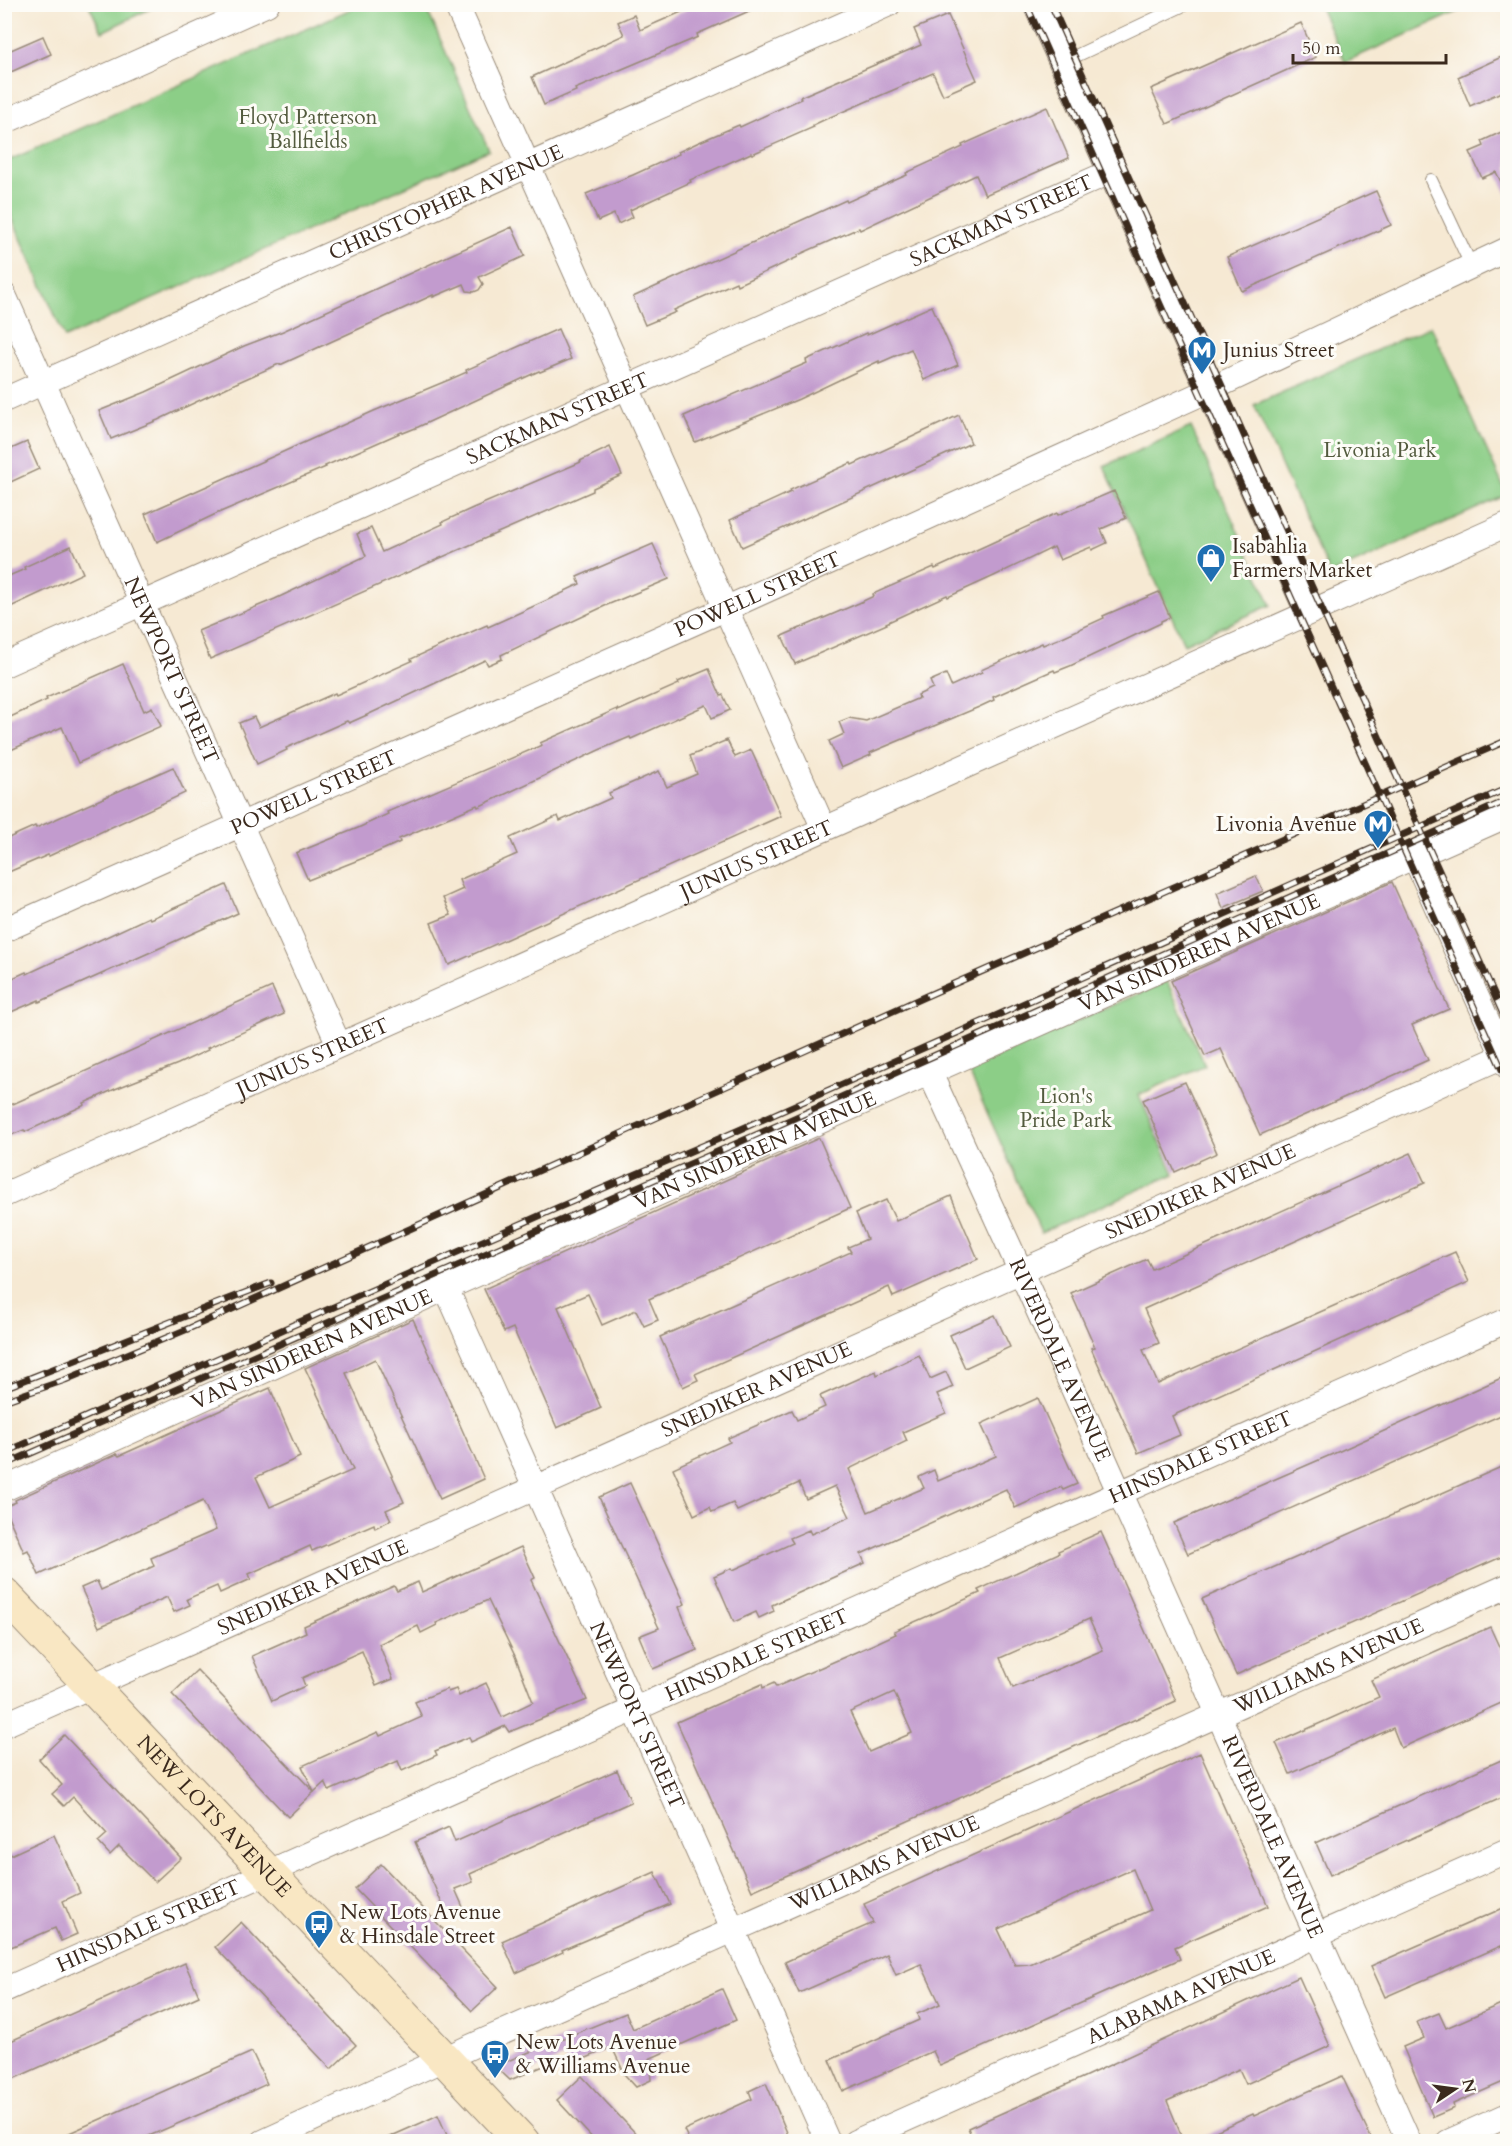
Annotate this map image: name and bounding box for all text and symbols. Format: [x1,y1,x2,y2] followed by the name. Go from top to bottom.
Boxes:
[1293,27,1446,65] scale bar
[1302,36,1341,61] text: 50 m
[239,103,377,156] park label: Floyd Patterson Ballfields
[324,138,568,268] street label: CHRISTOPHER AVENUE
[906,167,1098,274] street label: SACKMAN STREET
[1186,334,1218,376] metro station icon: Junius Street
[1220,336,1335,365] place label: Junius Street
[462,365,654,472] street label: SACKMAN STREET
[1323,436,1438,465] park label: Livonia Park
[1232,532,1373,585] place label: Isabahlia Farmers Market
[1195,542,1227,584] shop icon: Isabahlia Farmers Market
[670,544,846,645] street label: POWELL STREET
[117,572,226,769] street label: NEWPORT STREET
[226,743,402,842] street label: POWELL STREET
[1362,808,1394,850] metro station icon: Livonia Avenue
[1216,810,1357,839] place label: Livonia Avenue
[673,813,838,908] street label: JUNIUS STREET
[1074,886,1325,1020] street label: VAN SINDEREN AVENUE
[229,1011,394,1106] street label: JUNIUS STREET
[1020,1082,1113,1135] park label: Lion's Pride Park
[630,1084,881,1217] street label: VAN SINDEREN AVENUE
[1101,1137,1300,1247] street label: SNEDIKER AVENUE
[1002,1254,1118,1466] street label: RIVERDALE AVENUE
[187,1282,437,1417] street label: VAN SINDEREN AVENUE
[657,1335,857,1445] street label: SNEDIKER AVENUE
[1104,1404,1297,1511] street label: HINSDALE STREET
[213,1533,413,1643] street label: SNEDIKER AVENUE
[660,1602,853,1709] street label: HINSDALE STREET
[1228,1611,1428,1722] street label: WILLIAMS AVENUE
[582,1617,691,1814] street label: NEWPORT STREET
[130,1729,298,1904] street label: NEW LOTS AVENUE
[1214,1731,1330,1943] street label: RIVERDALE AVENUE
[784,1809,984,1919] street label: WILLIAMS AVENUE
[52,1873,245,1980] street label: HINSDALE STREET
[340,1898,501,1951] place label: New Lots Avenue & Hinsdale Street
[303,1908,335,1950] bus stop icon: New Lots Avenue & Hinsdale Street
[1082,1942,1280,2052] street label: ALABAMA AVENUE
[516,2028,691,2081] place label: New Lots Avenue & Williams Avenue
[479,2038,511,2080] bus stop icon: New Lots Avenue & Williams Avenue
[1425,2059,1485,2119] north arrow
[1456,2077,1481,2095] text: N

